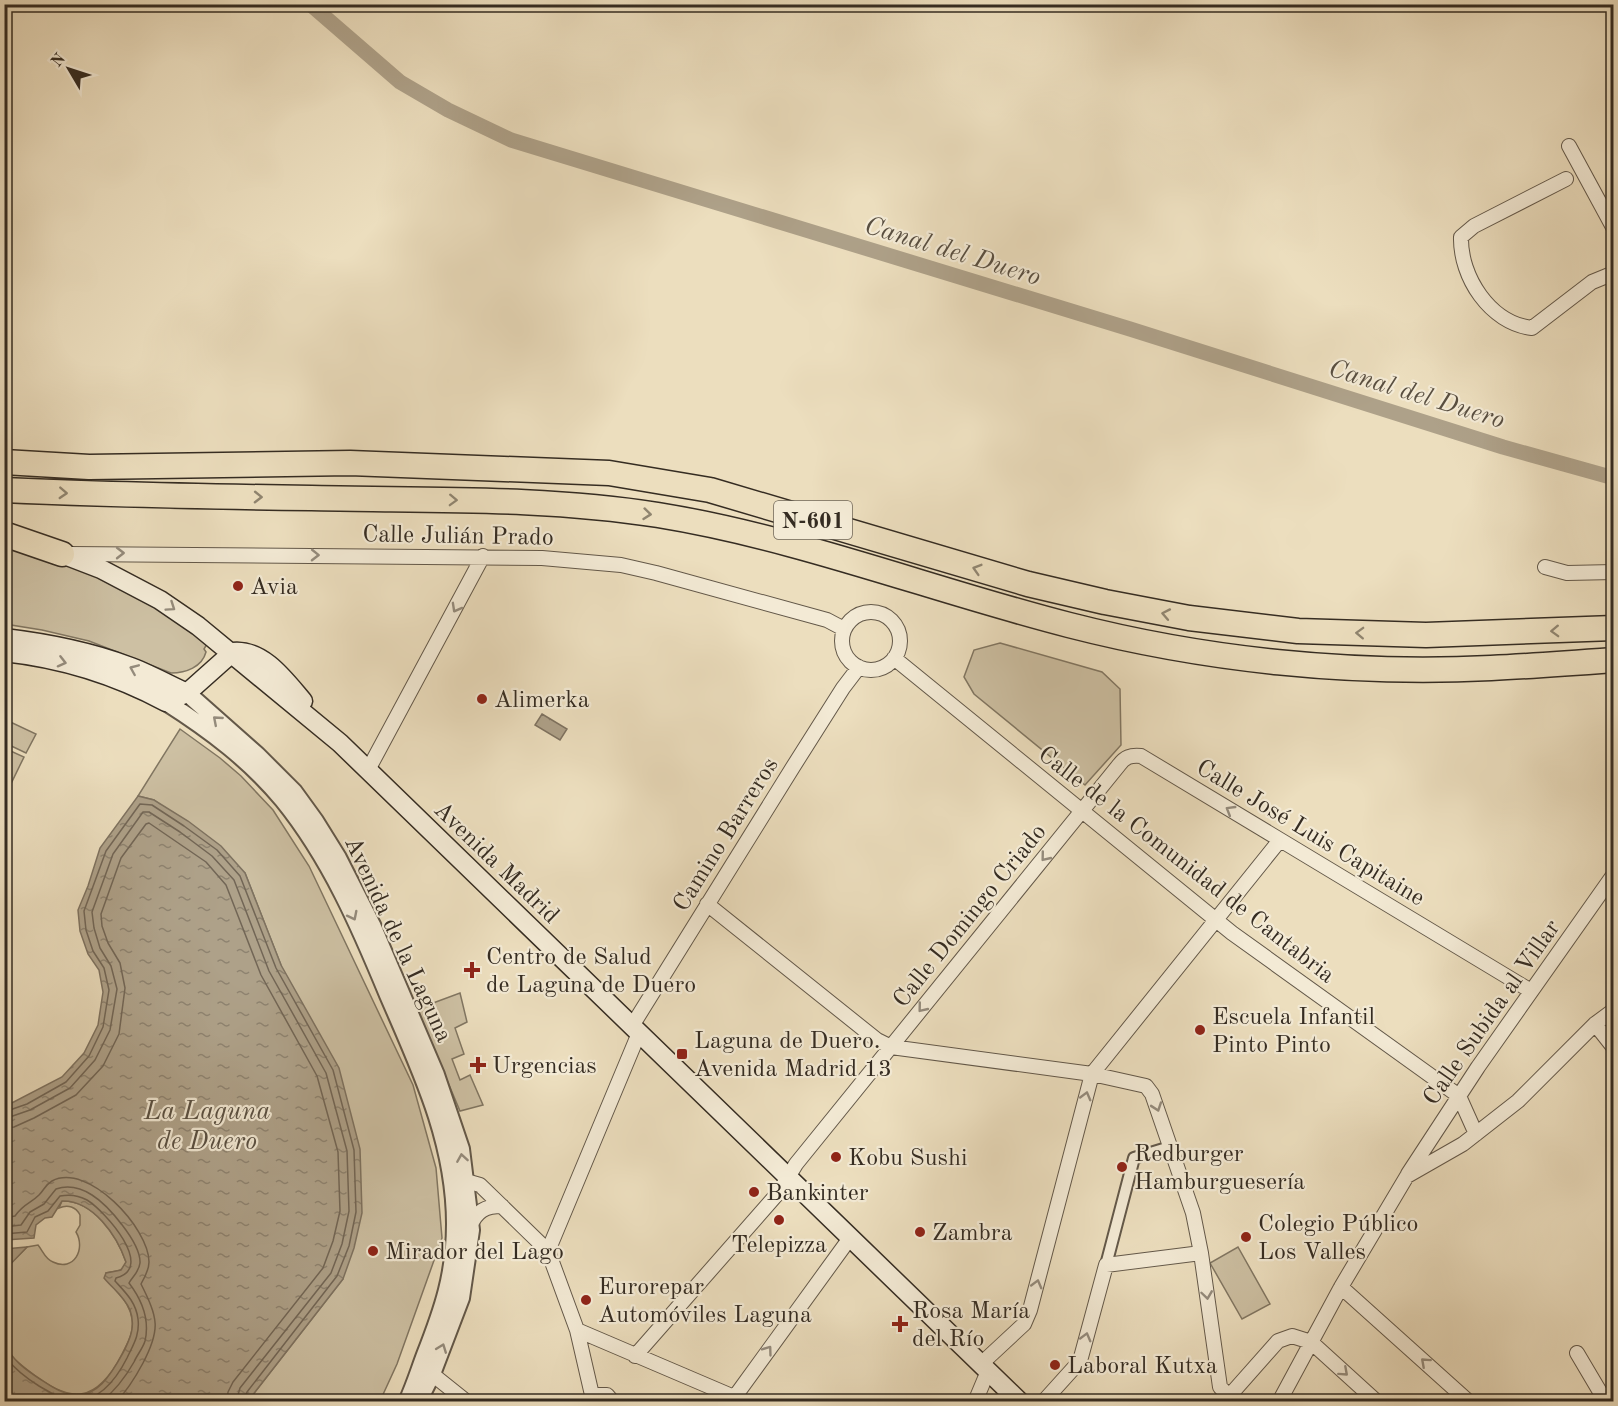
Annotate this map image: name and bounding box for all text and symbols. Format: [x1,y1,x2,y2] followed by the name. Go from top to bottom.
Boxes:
[39,39,99,99] north arrow
[49,50,69,71] text: N
[861,213,1043,291] water label: Canal del Duero
[1325,356,1507,434] water label: Canal del Duero
[58,487,67,500] one-way arrow
[253,491,262,503] one-way arrow
[448,494,457,506] one-way arrow
[774,501,852,539] road number: N-601
[643,507,652,520] one-way arrow
[362,523,554,551] street label: Calle Julián Prado
[116,547,125,559] one-way arrow
[311,549,320,561] one-way arrow
[972,564,983,576] one-way arrow
[250,576,298,600] place label: Avia
[231,579,245,593] marker: Avia
[164,600,175,611] one-way arrow
[452,602,463,612] one-way arrow
[1162,608,1172,621] one-way arrow
[1551,625,1560,637] one-way arrow
[1356,627,1365,639] one-way arrow
[57,655,67,668] one-way arrow
[129,664,140,676] one-way arrow
[494,689,590,713] place label: Alimerka
[475,692,489,706] marker: Alimerka
[213,716,224,727] one-way arrow
[1033,743,1339,989] street label: Calle de la Comunidad de Cantabria
[670,754,784,916] street label: Camino Barreros
[1192,756,1428,911] street label: Calle José Luis Capitaine
[429,798,563,929] street label: Avenida Madrid
[1226,805,1236,817] one-way arrow
[889,820,1052,1012] street label: Calle Domingo Criado
[339,833,455,1046] street label: Avenida de la Laguna
[1041,850,1052,861] one-way arrow
[346,910,357,920] one-way arrow
[1420,916,1566,1110] street label: Calle Subida al Villar
[486,946,696,998] place label: Centro de Salud de Laguna de Duero
[463,961,481,979] marker: Centro de Salud de Laguna de Duero
[918,1001,929,1012] one-way arrow
[1212,1006,1375,1058] place label: Escuela Infantil Pinto Pinto
[1193,1023,1207,1037] marker: Escuela Infantil Pinto Pinto
[694,1030,892,1082] place label: Laguna de Duero. Avenida Madrid 13
[675,1047,689,1061] marker: Laguna de Duero. Avenida Madrid 13
[492,1055,597,1079] place label: Urgencias
[469,1056,487,1074] marker: Urgencias
[1079,1091,1092,1101] one-way arrow
[143,1099,270,1155] water label: La Laguna de Duero
[1149,1101,1162,1112] one-way arrow
[1134,1143,1305,1195] place label: Redburger Hamburguesería
[848,1147,968,1171] place label: Kobu Sushi
[829,1150,843,1164] marker: Kobu Sushi
[457,1153,469,1162] one-way arrow
[1115,1160,1129,1174] marker: Redburger Hamburguesería
[766,1182,869,1206] place label: Bankinter
[747,1185,761,1199] marker: Bankinter
[772,1213,786,1227] marker: Telepizza
[1258,1213,1418,1265] place label: Colegio Público Los Valles
[932,1222,1013,1246] place label: Zambra
[913,1225,927,1239] marker: Zambra
[1239,1230,1253,1244] marker: Colegio Público Los Valles
[731,1234,827,1258] place label: Telepizza
[385,1241,564,1265] place label: Mirador del Lago
[366,1244,380,1258] marker: Mirador del Lago
[598,1276,812,1328] place label: Eurorepar Automóviles Laguna
[1029,1279,1042,1289] one-way arrow
[1201,1291,1213,1300] one-way arrow
[579,1293,593,1307] marker: Eurorepar Automóviles Laguna
[912,1300,1030,1352] place label: Rosa María del Río
[893,1317,907,1331] marker: Rosa María del Río
[1079,1332,1091,1343] one-way arrow
[435,1343,447,1354] one-way arrow
[761,1345,772,1356] one-way arrow
[1067,1355,1218,1379] place label: Laboral Kutxa
[1048,1358,1062,1372] marker: Laboral Kutxa
[1421,1358,1432,1369] one-way arrow
[1337,1365,1348,1376] one-way arrow

